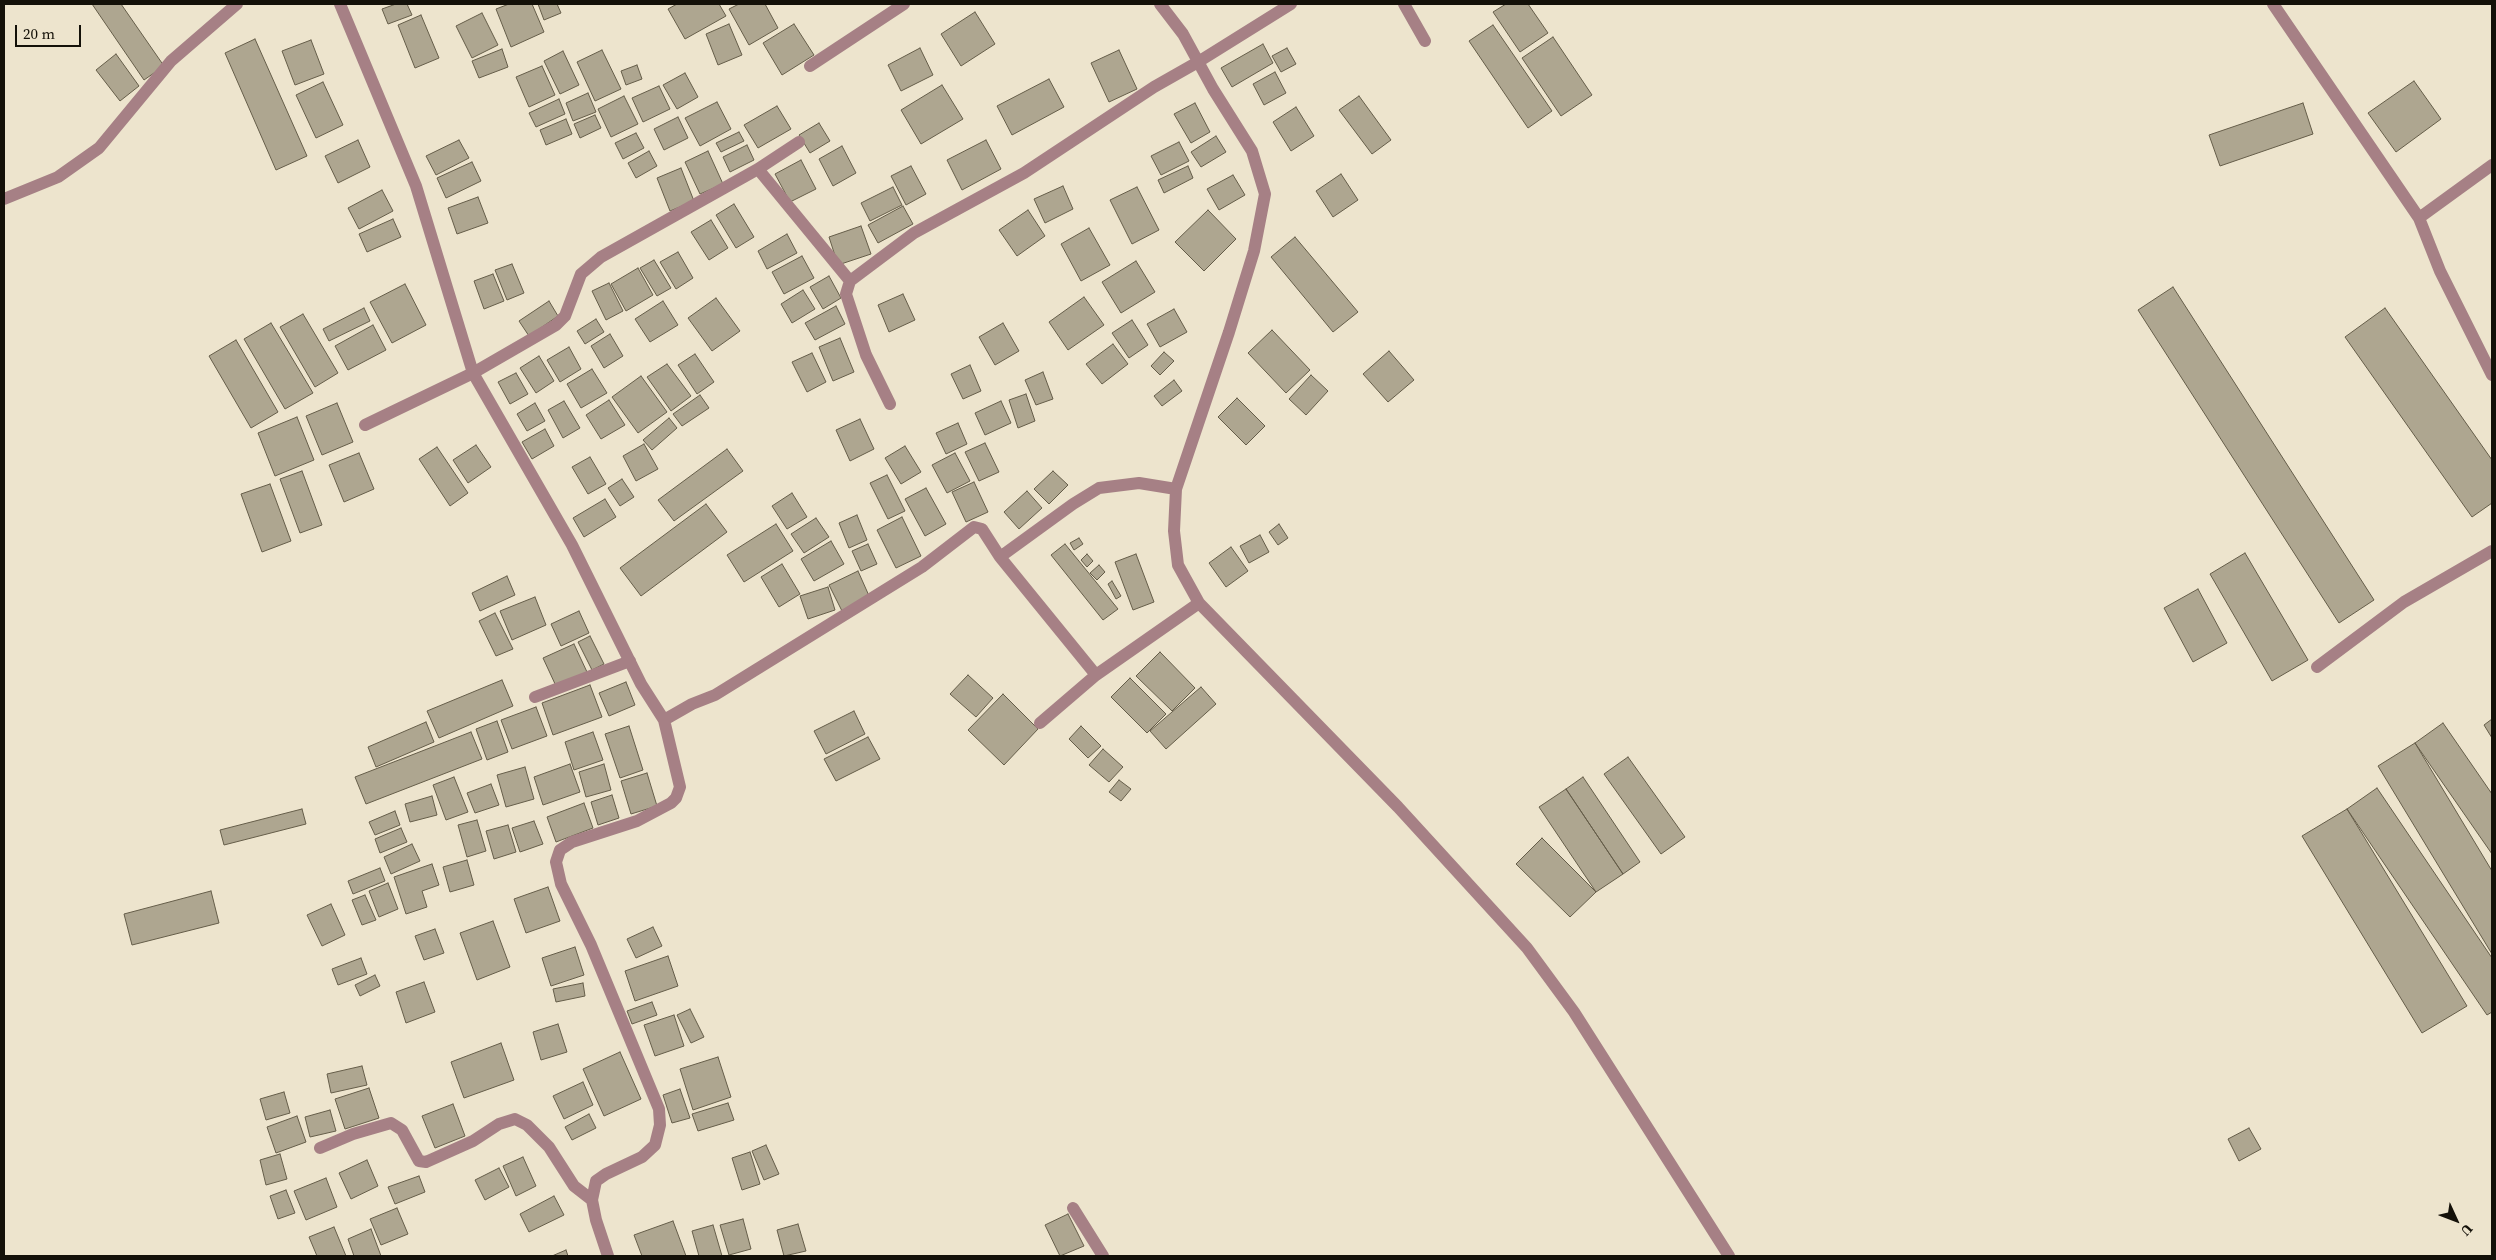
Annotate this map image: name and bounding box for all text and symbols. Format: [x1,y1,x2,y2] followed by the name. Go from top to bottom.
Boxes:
[18,15,84,47] scale bar
[23,23,55,44] text: 20 m
[2431,1195,2481,1245] north arrow
[2456,1220,2478,1241] text: U

